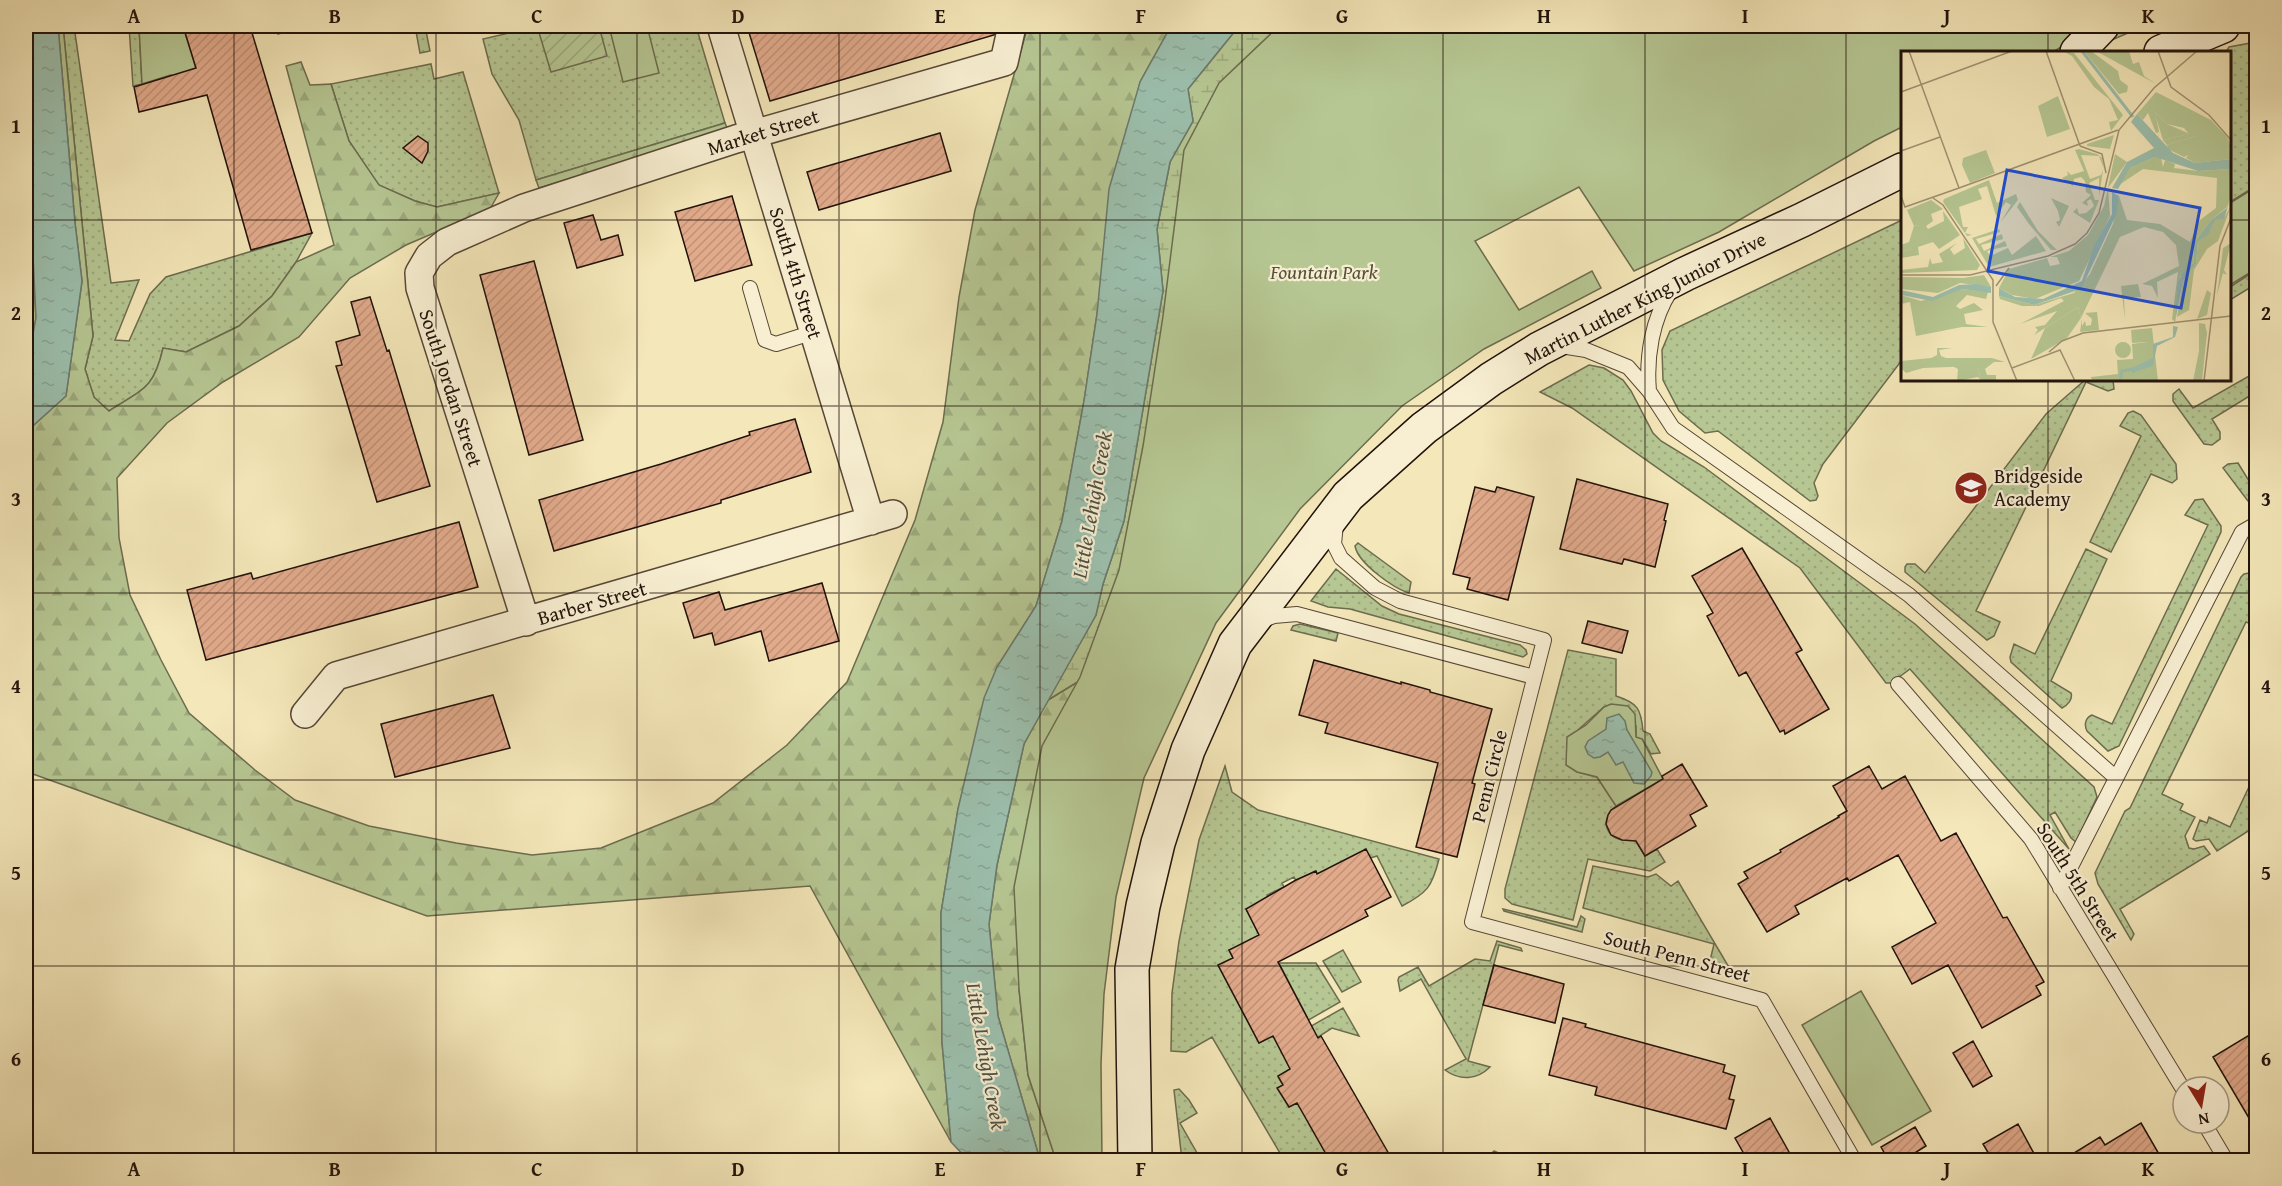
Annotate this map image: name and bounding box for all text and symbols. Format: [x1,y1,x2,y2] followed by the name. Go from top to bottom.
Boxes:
[128,1,141,30] text: A
[329,1,341,30] text: B
[531,1,543,30] text: C
[731,1,745,30] text: D
[935,1,946,30] text: E
[1136,1,1146,30] text: F
[1336,1,1348,30] text: G
[1537,1,1551,30] text: H
[1742,1,1748,30] text: I
[1941,1,1951,30] text: J
[2142,1,2155,30] text: K
[1901,51,2231,381] inset map
[703,101,822,162] street label: Market Street
[11,111,21,140] text: 1
[2261,111,2271,140] text: 1
[763,203,830,342] street label: South 4th Street
[1519,224,1771,371] street label: Martin Luther King Junior Drive
[1269,257,1379,286] park label: Fountain Park
[11,298,21,327] text: 2
[2261,298,2271,327] text: 2
[412,305,491,471] street label: South Jordan Street
[1063,429,1120,582] water label: Little Lehigh Creek
[1994,461,2083,513] place label: Bridgeside Academy
[1953,470,1989,506] school or university icon: Bridgeside Academy
[11,484,21,513] text: 3
[2261,484,2271,513] text: 3
[534,573,650,632] street label: Barber Street
[11,671,21,700] text: 4
[2261,671,2271,700] text: 4
[1463,726,1514,825] street label: Penn Circle
[2030,816,2127,947] street label: South 5th Street
[11,858,21,887] text: 5
[2261,858,2271,887] text: 5
[1600,922,1754,989] street label: South Penn Street
[958,979,1015,1132] water label: Little Lehigh Creek
[11,1044,21,1073] text: 6
[2261,1044,2271,1073] text: 6
[2171,1075,2231,1135] north arrow
[2196,1107,2211,1133] text: N
[128,1154,141,1183] text: A
[329,1154,341,1183] text: B
[531,1154,543,1183] text: C
[731,1154,745,1183] text: D
[935,1154,946,1183] text: E
[1136,1154,1146,1183] text: F
[1336,1154,1348,1183] text: G
[1537,1154,1551,1183] text: H
[1742,1154,1748,1183] text: I
[1941,1154,1951,1183] text: J
[2142,1154,2155,1183] text: K

